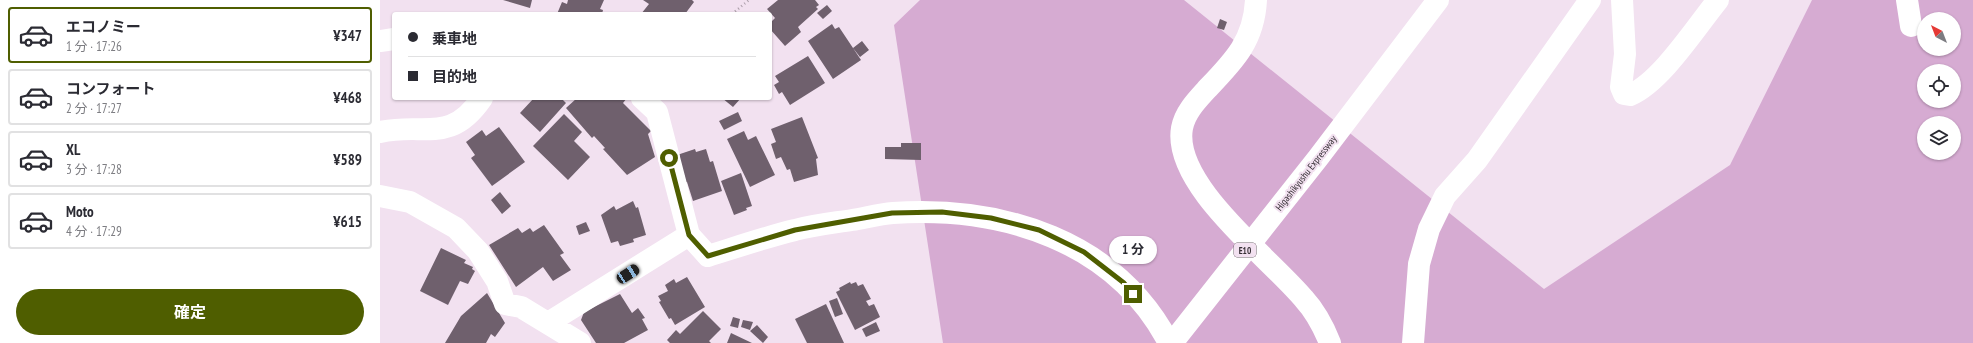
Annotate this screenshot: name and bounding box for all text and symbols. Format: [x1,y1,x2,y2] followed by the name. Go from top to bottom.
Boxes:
[1917,12,1961,56] north arrow
[1917,12,1961,160] map controls
[18,17,54,53] icon: car
[66,17,141,36] text: エコノミー
[333,26,362,45] text: ¥347
[432,29,477,48] text: 乗車地
[66,38,122,55] text: 1 分 · 17:26
[1917,64,1961,108] button: locate
[432,67,477,86] text: 目的地
[18,79,54,115] icon: car
[66,79,156,98] text: コンフォート
[333,88,362,107] text: ¥468
[66,100,122,117] text: 2 分 · 17:27
[1917,116,1961,160] button: layers
[1273,133,1340,213] street label: Higashikyushu Expressway
[66,140,80,159] text: XL
[18,141,54,177] icon: car
[660,149,678,167] route start
[333,150,362,169] text: ¥589
[66,161,122,178] text: 3 分 · 17:28
[66,202,94,221] text: Moto
[18,203,54,239] icon: car
[333,212,362,231] text: ¥615
[66,223,122,240] text: 4 分 · 17:29
[1109,236,1157,264] callout: 1 分
[1122,241,1144,258] text: 1 分
[1234,243,1256,257] road number: E10
[615,262,641,286] car
[1124,285,1142,303] route end
[16,289,364,335] button: 確定

